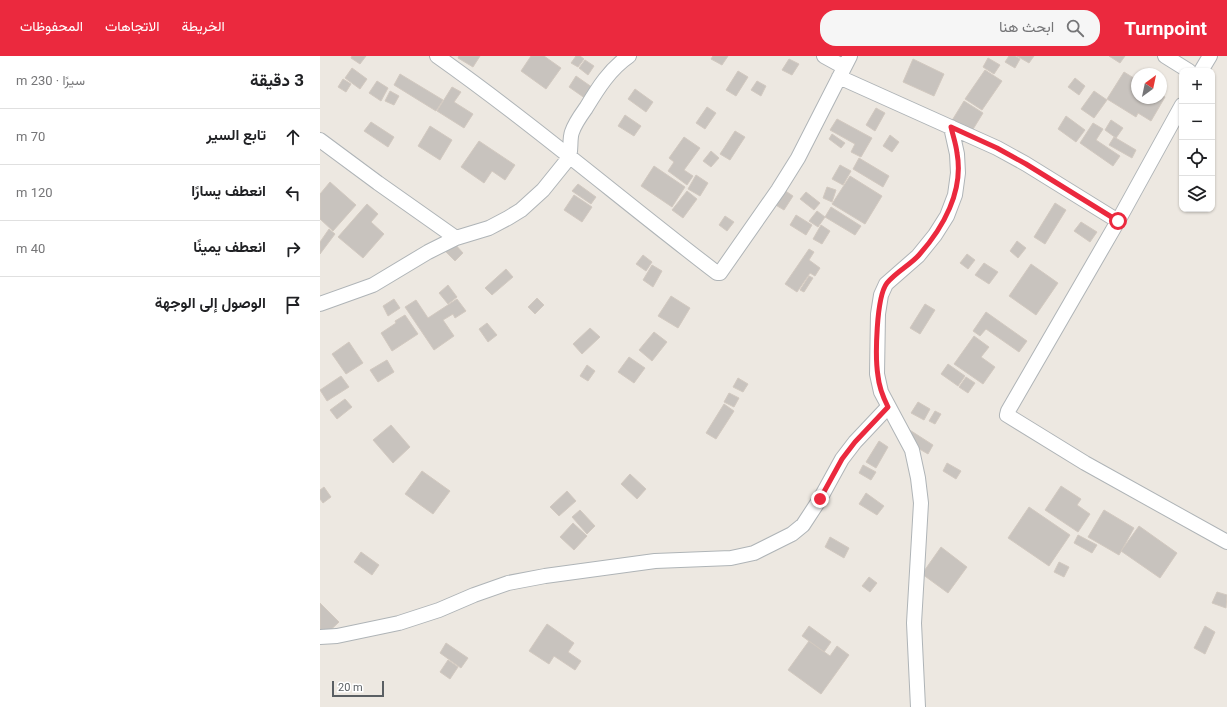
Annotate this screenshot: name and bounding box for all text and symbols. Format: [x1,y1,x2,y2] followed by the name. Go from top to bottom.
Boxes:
[820,10,1100,46] search box
[1064,17,1086,39] icon: search
[1124,17,1207,40] text: Turnpoint
[20,18,83,34] text: المحفوظات
[105,18,159,34] text: الاتجاهات
[181,18,225,34] text: الخريطة
[999,18,1054,36] text: ابحث هنا
[1131,68,1167,104] north arrow
[1179,68,1215,212] map controls
[1179,68,1215,104] button: +
[250,70,304,90] text: 3 دقيقة
[16,73,85,88] text: سيرًا · 230 m
[1179,104,1215,140] button: −
[206,126,266,144] text: تابع السير
[282,126,304,148] icon: ahead
[16,129,45,144] text: 70 m
[1179,140,1215,176] button: locate
[1179,176,1215,212] button: layers
[191,182,266,200] text: انعطف يسارًا
[282,182,304,204] icon: left
[16,185,53,200] text: 120 m
[1109,212,1127,230] route start
[193,238,266,256] text: انعطف يمينًا
[282,238,304,260] icon: right
[16,241,45,256] text: 40 m
[155,294,266,312] text: الوصول إلى الوجهة
[282,294,304,316] icon: arrive
[811,490,829,508] route end
[332,679,384,698] scale bar
[338,681,363,694] text: 20 m

